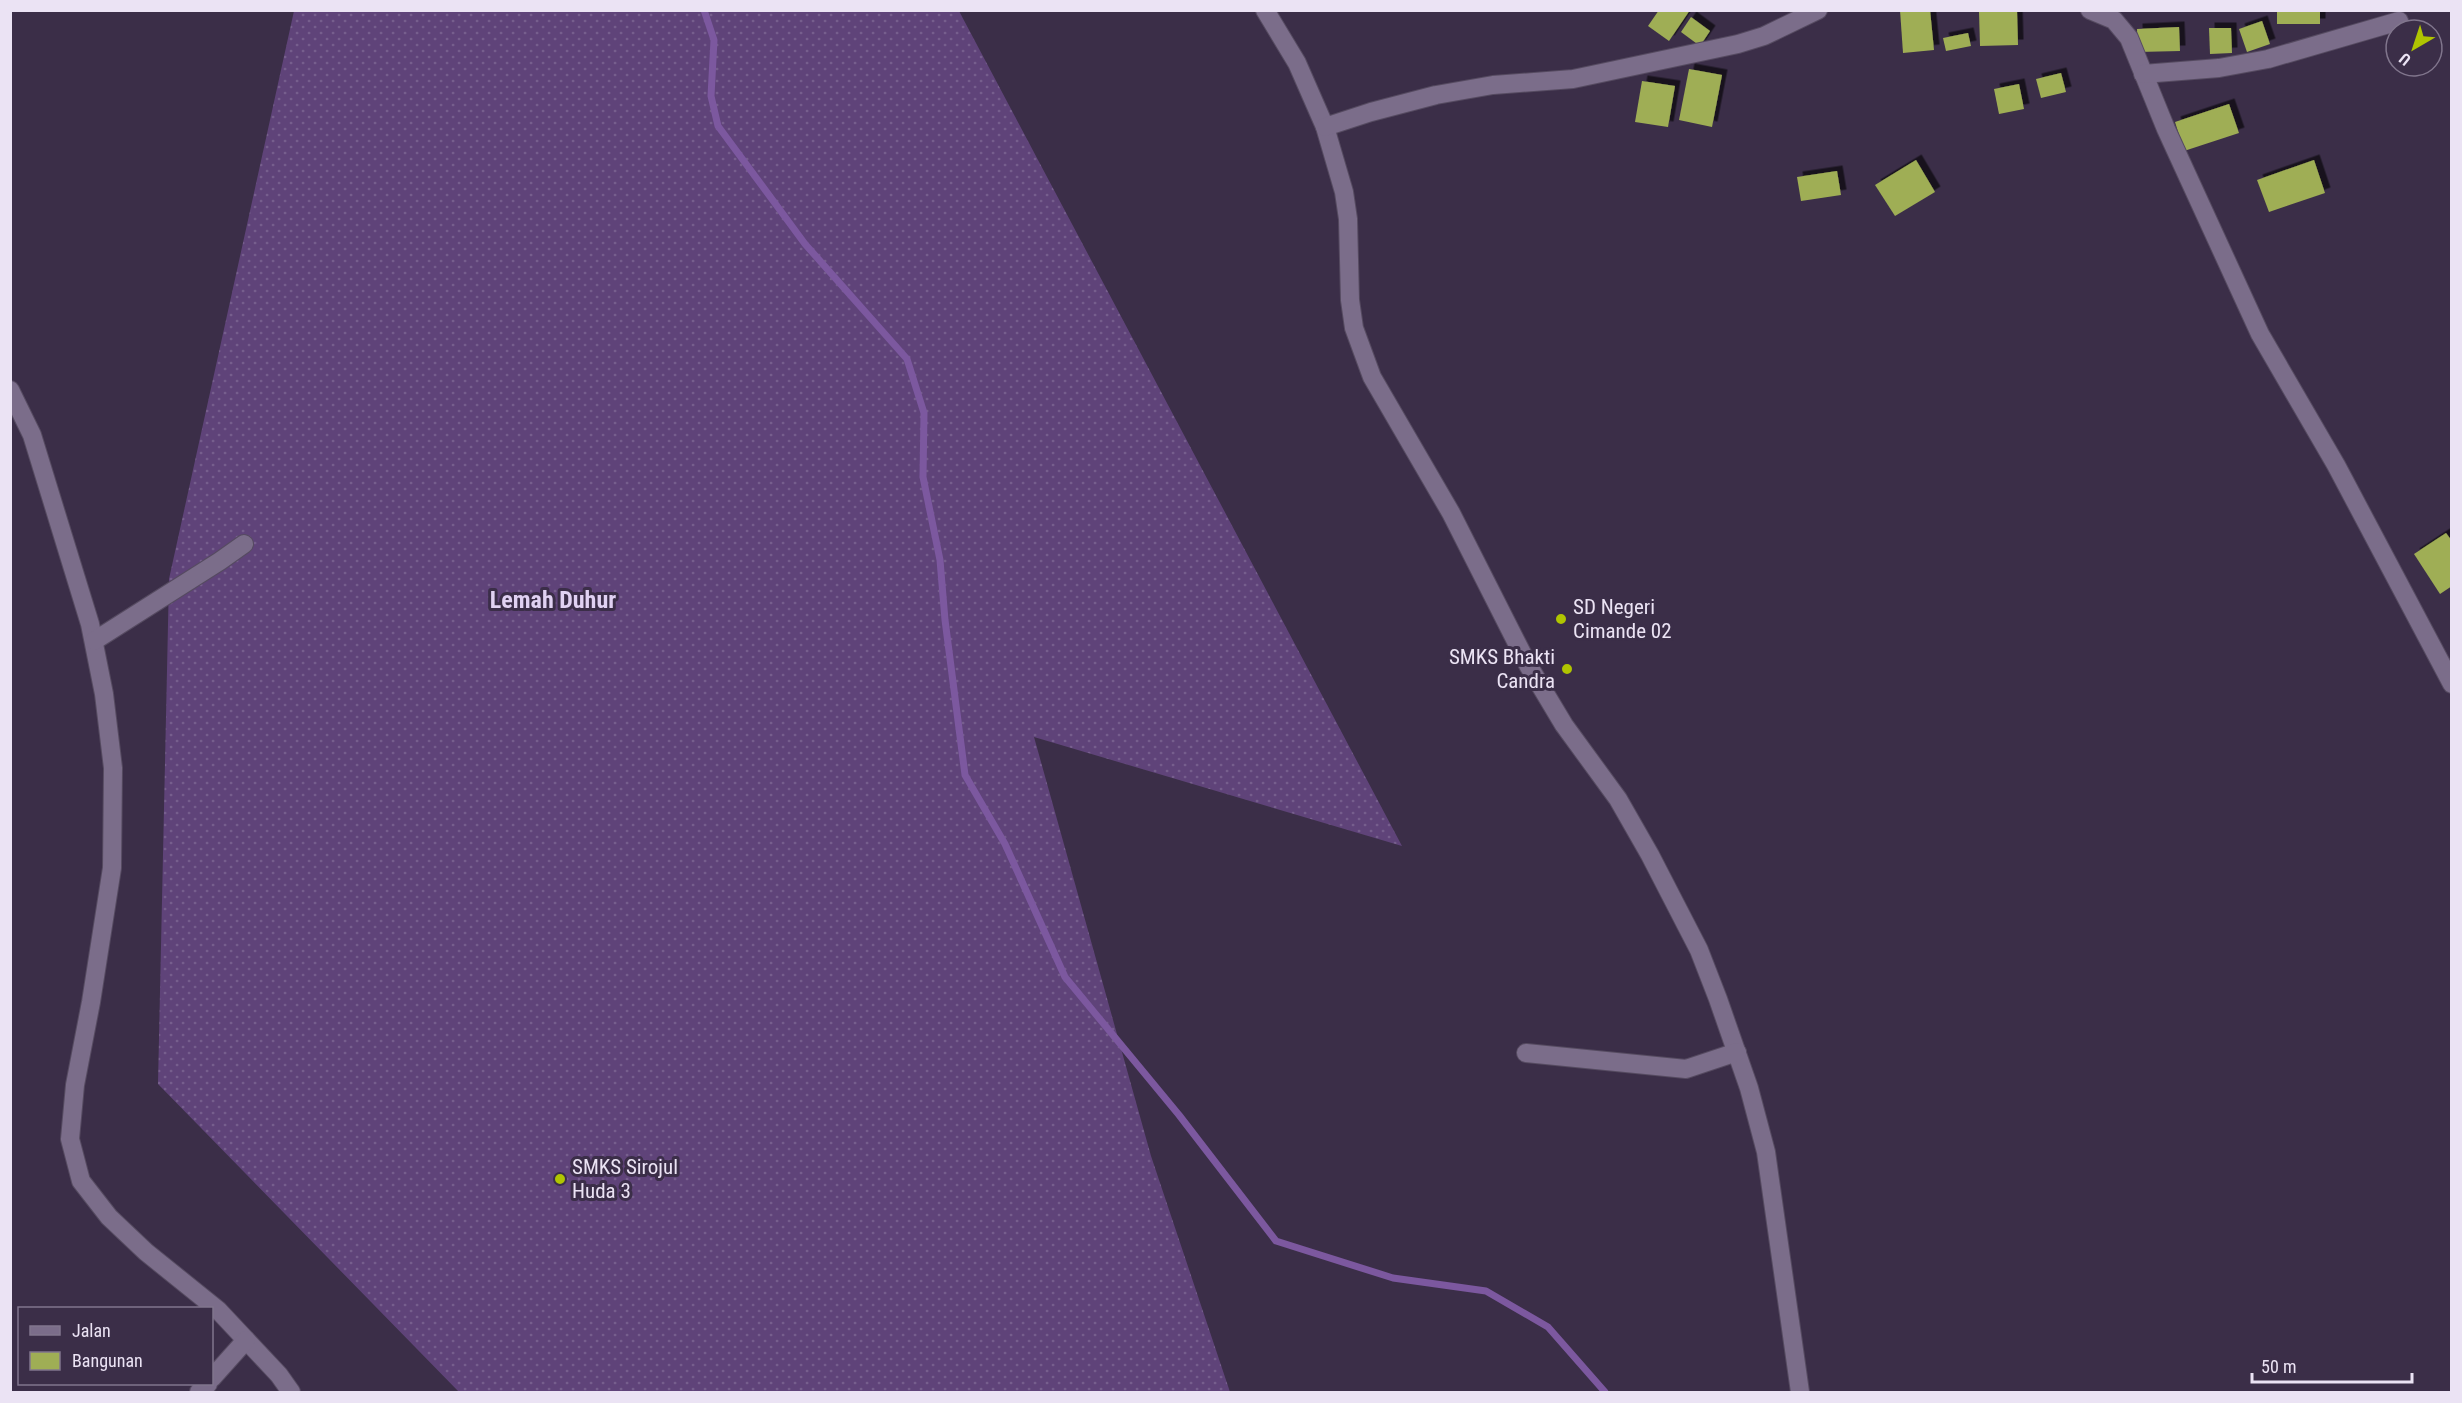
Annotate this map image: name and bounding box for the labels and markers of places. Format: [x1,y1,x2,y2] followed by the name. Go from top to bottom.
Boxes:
[1573,595,1672,643] place label: SD Negeri Cimande 02
[1554,612,1568,626] marker: SD Negeri Cimande 02
[1449,645,1555,693] place label: SMKS Bhakti Candra
[1560,662,1574,676] marker: SMKS Bhakti Candra
[572,1155,678,1203] place label: SMKS Sirojul Huda 3
[553,1172,567,1186] marker: SMKS Sirojul Huda 3

